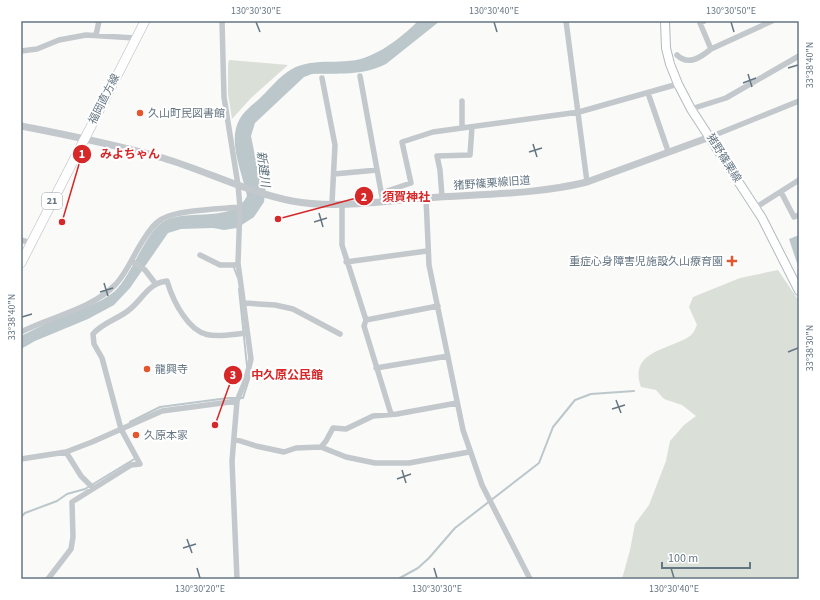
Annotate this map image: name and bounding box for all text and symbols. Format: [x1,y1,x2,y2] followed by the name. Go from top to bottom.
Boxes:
[231,4,281,18] text: 130°30'30"E
[469,4,519,18] text: 130°30'40"E
[706,4,756,18] text: 130°30'50"E
[803,42,817,88] text: 33°38'40"N
[85,71,123,127] street label: 福岡直方線
[148,106,225,121] place label: 久山町民図書館
[135,108,145,118] marker: 久山町民図書館
[703,131,745,185] street label: 猪野篠栗線
[72,142,168,166] callout: みよちゃん
[79,146,85,163] text: 1
[100,146,160,163] text: みよちゃん
[252,150,274,190] water label: 新建川
[453,173,531,193] street label: 猪野篠栗線旧道
[354,184,438,208] callout: 須賀神社
[361,189,367,206] text: 2
[382,189,430,206] text: 須賀神社
[42,193,62,209] road number: 21
[569,254,723,269] place label: 重症心身障害児施設久山療育園
[726,255,738,267] marker: 重症心身障害児施設久山療育園
[5,294,19,340] text: 33°38'40"N
[803,325,817,371] text: 33°38'30"N
[155,362,188,377] place label: 龍興寺
[223,363,331,387] callout: 中久原公民館
[142,364,152,374] marker: 龍興寺
[230,367,236,384] text: 3
[251,367,323,384] text: 中久原公民館
[144,428,188,443] place label: 久原本家
[131,430,141,440] marker: 久原本家
[662,544,750,570] scale bar
[668,550,698,567] text: 100 m
[175,582,225,596] text: 130°30'20"E
[412,582,462,596] text: 130°30'30"E
[649,582,699,596] text: 130°30'40"E

